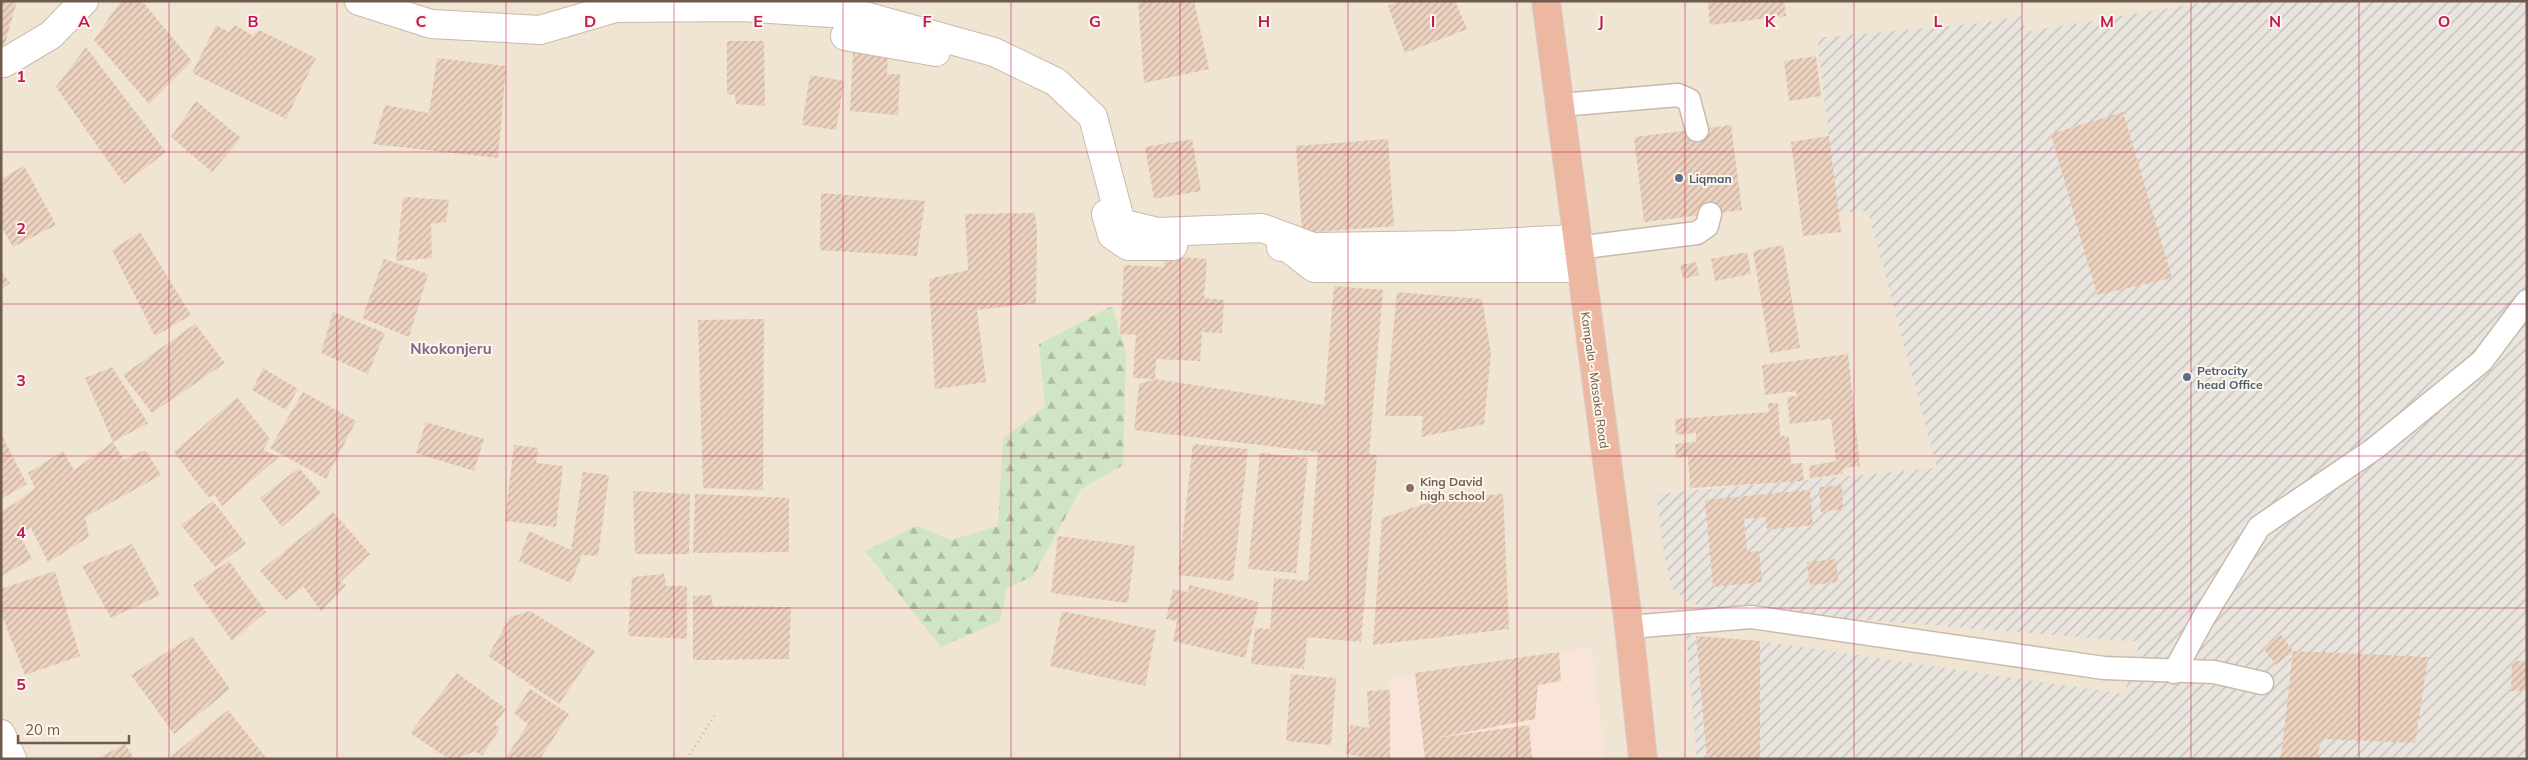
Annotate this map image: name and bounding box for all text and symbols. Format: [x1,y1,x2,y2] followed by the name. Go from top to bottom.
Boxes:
[78,11,90,31] text: A
[247,11,259,31] text: B
[416,11,427,31] text: C
[584,11,596,31] text: D
[753,11,763,31] text: E
[922,11,932,31] text: F
[1089,11,1101,31] text: G
[1258,11,1270,31] text: H
[1431,11,1435,31] text: I
[1598,11,1604,31] text: J
[1765,11,1777,31] text: K
[1934,11,1943,31] text: L
[2100,11,2114,31] text: M
[2269,11,2281,31] text: N
[2438,11,2450,31] text: O
[16,66,26,86] text: 1
[1689,171,1732,186] place label: Liqman
[1673,172,1685,184] marker: Liqman
[16,218,26,238] text: 2
[1578,311,1612,449] street label: Kampala - Masaka Road
[410,339,492,358] district label: Nkokonjeru
[2197,363,2263,392] place label: Petrocity head Office
[16,370,26,390] text: 3
[2181,371,2193,383] marker: Petrocity head Office
[1420,474,1485,503] place label: King David high school
[1404,482,1416,494] marker: King David high school
[16,522,26,542] text: 4
[16,674,26,694] text: 5
[18,712,129,744] scale bar
[25,720,60,739] text: 20 m

